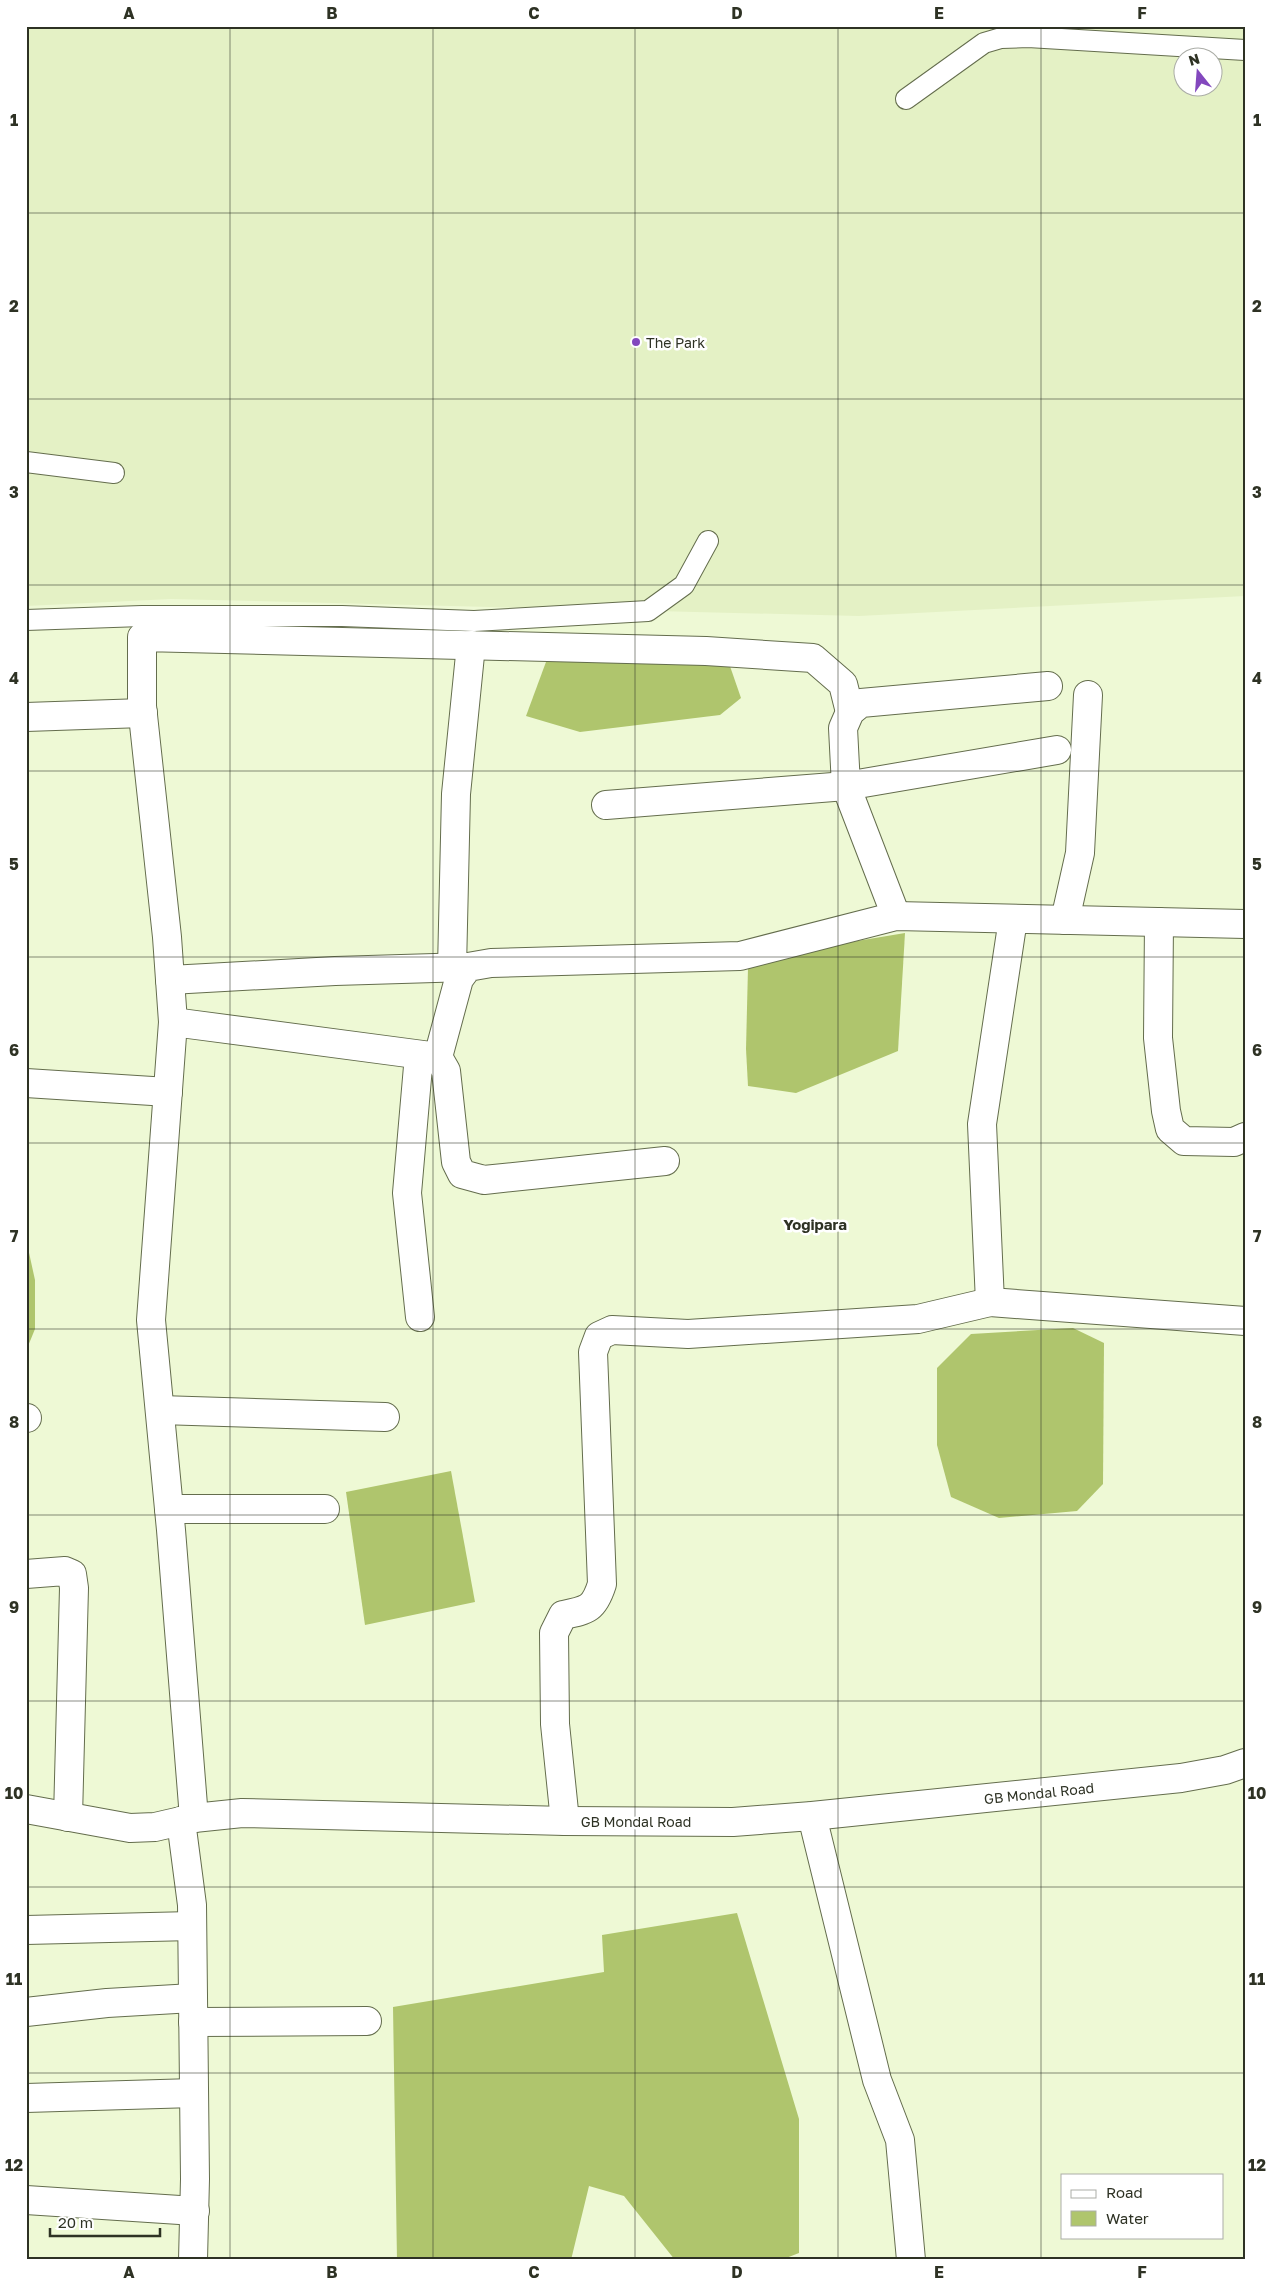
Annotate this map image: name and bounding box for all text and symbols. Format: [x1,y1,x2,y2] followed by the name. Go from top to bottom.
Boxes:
[123,3,135,23] text: A
[326,3,338,23] text: B
[528,3,540,23] text: C
[731,3,743,23] text: D
[934,3,944,23] text: E
[1137,3,1147,23] text: F
[1174,48,1224,98] north arrow
[1186,49,1202,69] text: N
[10,110,18,130] text: 1
[1253,110,1261,130] text: 1
[9,296,19,316] text: 2
[1252,296,1262,316] text: 2
[646,334,705,351] place label: The Park
[630,336,642,348] marker: The Park
[9,482,19,502] text: 3
[1252,482,1262,502] text: 3
[9,668,19,688] text: 4
[1252,668,1262,688] text: 4
[9,854,19,874] text: 5
[1252,854,1262,874] text: 5
[9,1040,19,1060] text: 6
[1252,1040,1262,1060] text: 6
[783,1215,847,1233] district label: Yogipara
[10,1226,19,1246] text: 7
[1253,1226,1262,1246] text: 7
[9,1412,19,1432] text: 8
[1252,1412,1262,1432] text: 8
[9,1597,19,1617] text: 9
[1252,1597,1262,1617] text: 9
[983,1779,1095,1807] street label: GB Mondal Road
[5,1783,23,1803] text: 10
[1248,1783,1266,1803] text: 10
[581,1813,691,1830] street label: GB Mondal Road
[6,1969,22,1989] text: 11
[1249,1969,1265,1989] text: 11
[5,2155,23,2175] text: 12
[1248,2155,1266,2175] text: 12
[1061,2174,1224,2238] legend
[1106,2183,1143,2201] text: Road
[50,2206,160,2238] scale bar
[1106,2209,1149,2227] text: Water
[58,2213,93,2231] text: 20 m
[123,2262,135,2282] text: A
[326,2262,338,2282] text: B
[528,2262,540,2282] text: C
[731,2262,743,2282] text: D
[934,2262,944,2282] text: E
[1137,2262,1147,2282] text: F

